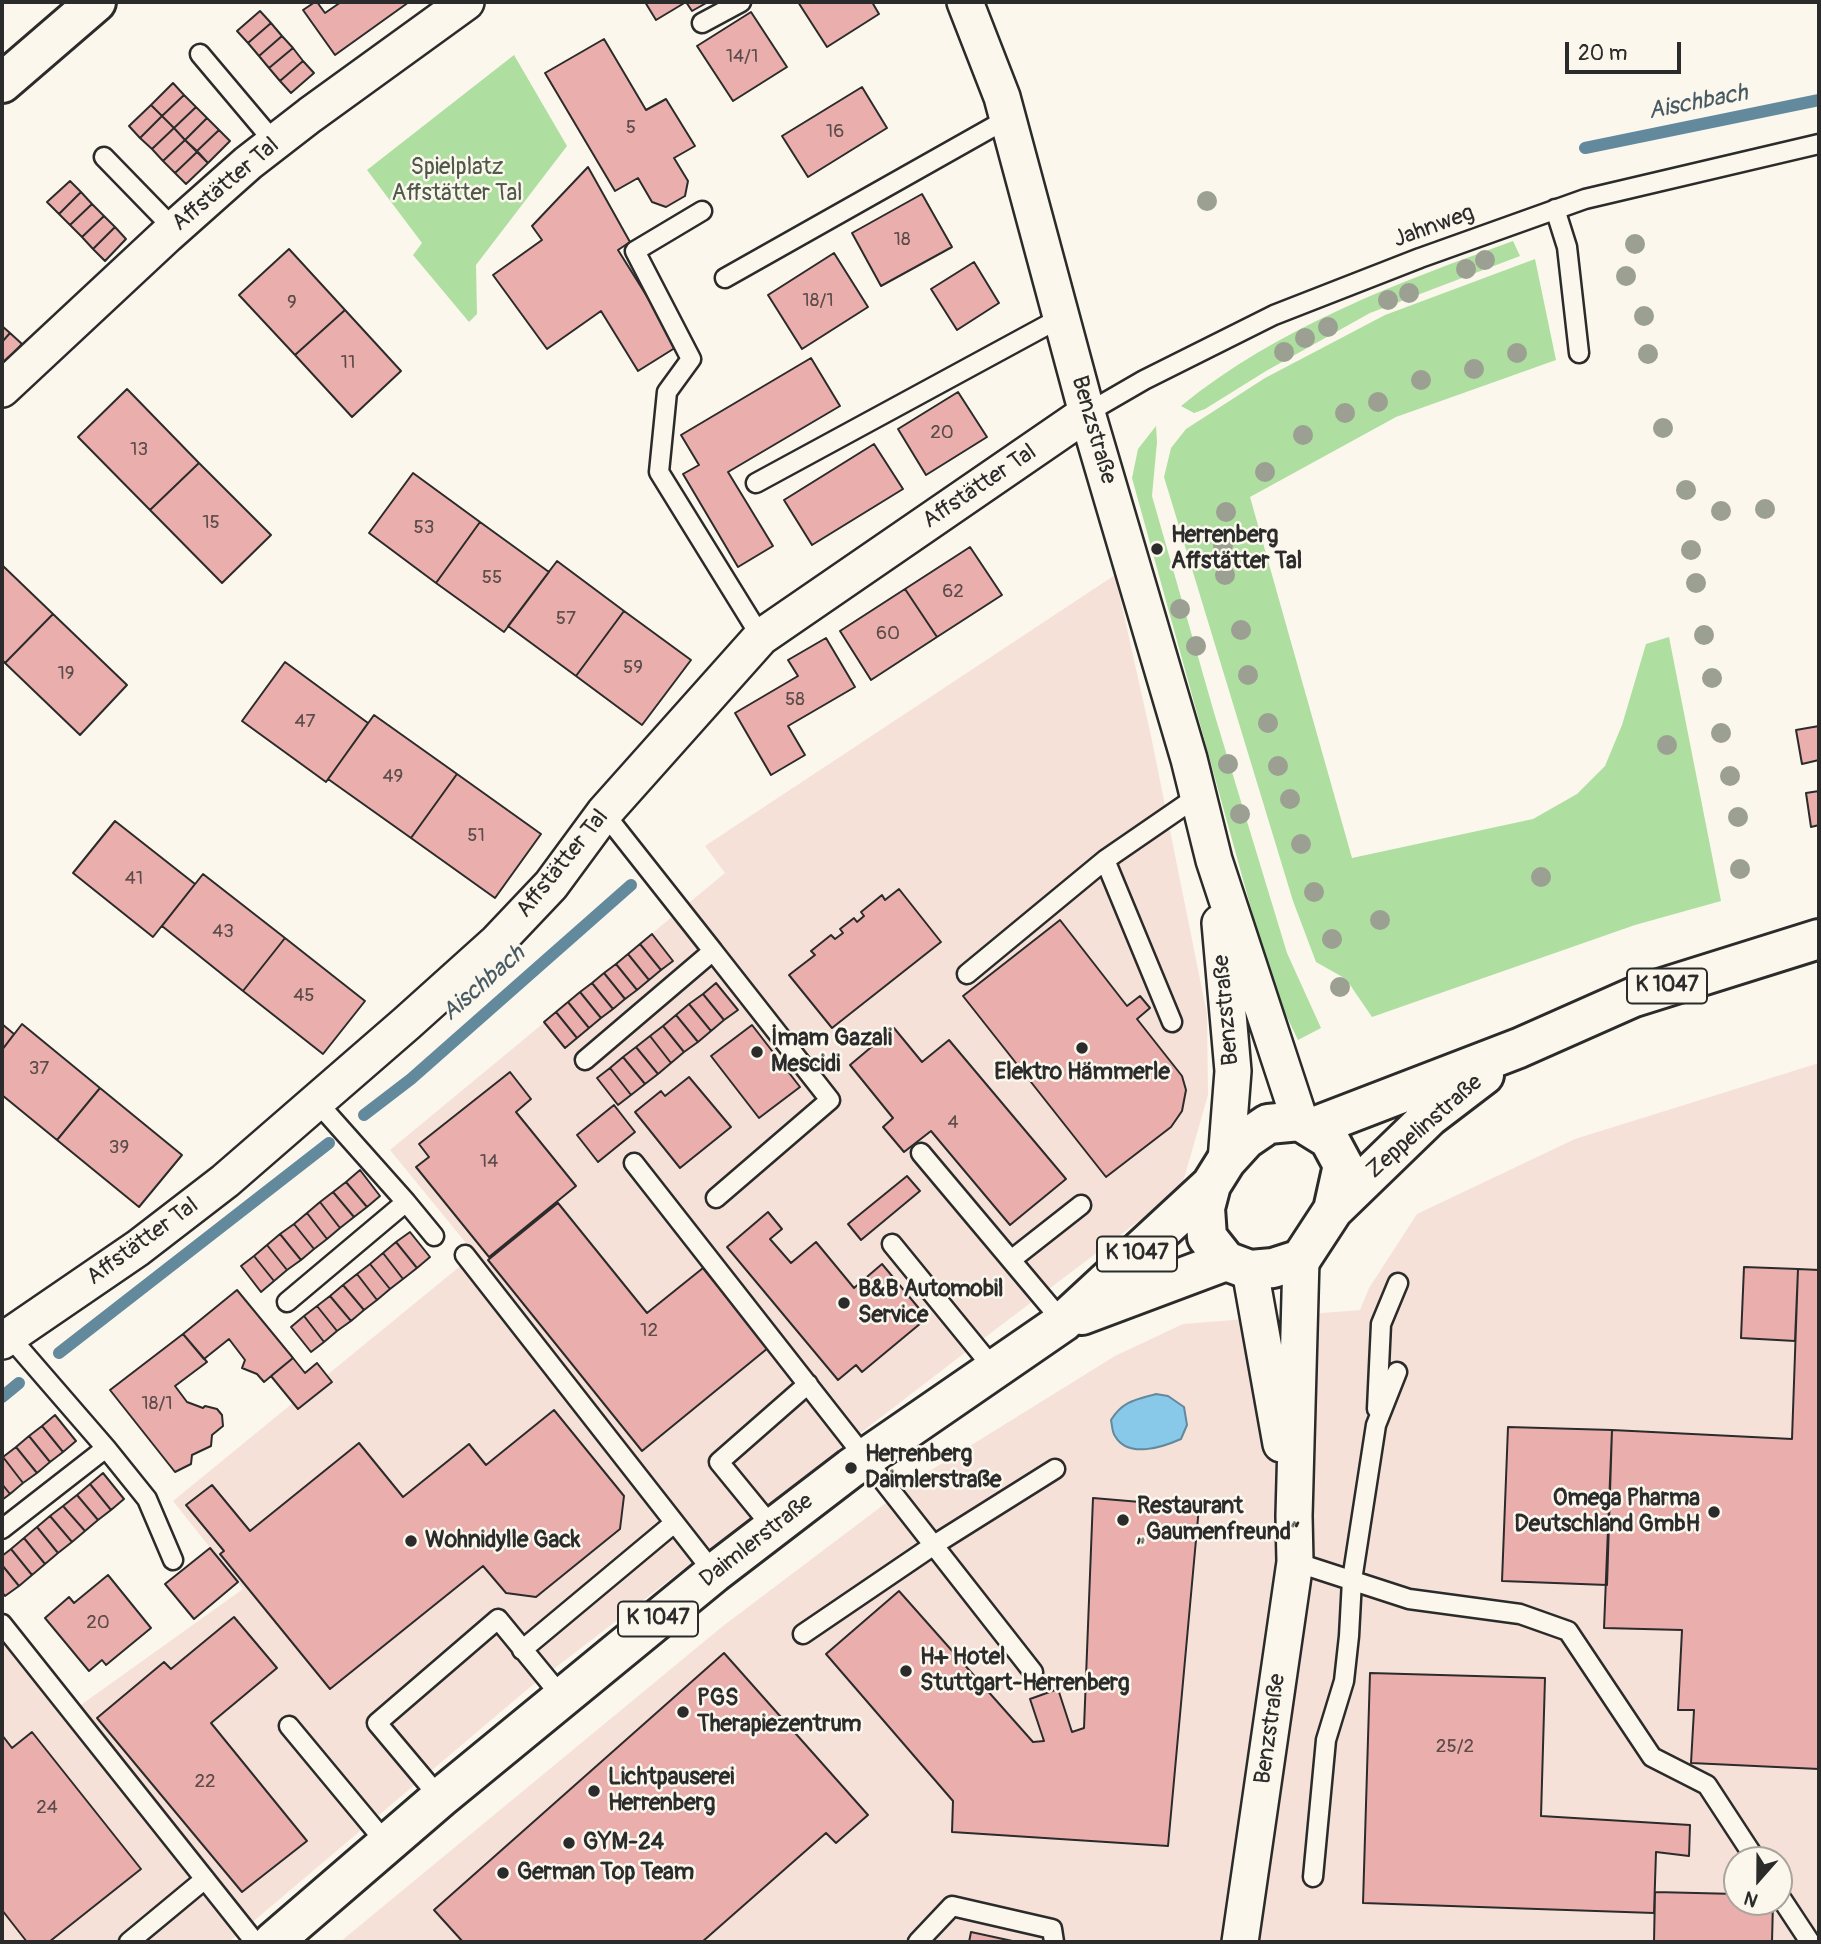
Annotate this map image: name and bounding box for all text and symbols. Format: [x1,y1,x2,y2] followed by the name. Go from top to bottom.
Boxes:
[1569,28,1685,72] scale bar
[1578,40,1627,67] text: 20 m
[726,46,758,68] house number: 14/1
[1646,79,1750,127] water label: Aischbach
[626,117,636,139] house number: 5
[826,121,844,143] house number: 16
[167,132,285,238] street label: Affstätter Tal
[391,154,523,208] park label: Spielplatz Affstätter Tal
[1390,200,1478,254] street label: Jahnweg
[893,229,911,251] house number: 18
[802,290,834,312] house number: 18/1
[287,292,297,314] house number: 9
[341,352,355,374] house number: 11
[1064,373,1122,487] street label: Benzstraße
[930,422,954,444] house number: 20
[130,439,148,461] house number: 13
[918,439,1042,535] street label: Affstätter Tal
[202,512,220,534] house number: 15
[414,517,434,539] house number: 53
[1171,522,1302,576] place label: Herrenberg Affstätter Tal
[1149,541,1165,557] marker: Herrenberg Affstätter Tal
[482,567,502,589] house number: 55
[942,581,964,603] house number: 62
[556,608,576,630] house number: 57
[876,623,900,645] house number: 60
[623,657,643,679] house number: 59
[57,663,75,685] house number: 19
[785,689,805,711] house number: 58
[294,711,316,733] house number: 47
[383,766,403,788] house number: 49
[511,804,615,924] street label: Affstätter Tal
[467,825,485,847] house number: 51
[125,868,143,890] house number: 41
[212,921,234,943] house number: 43
[437,940,531,1028] water label: Aischbach
[1208,953,1246,1067] street label: Benzstraße
[1627,968,1707,1004] road number: K 1047
[293,985,315,1007] house number: 45
[771,1025,892,1079] place label: İmam Gazali Mescidi
[1074,1040,1090,1056] marker: Elektro Hämmerle
[749,1044,765,1060] marker: İmam Gazali Mescidi
[29,1058,49,1080] house number: 37
[994,1059,1170,1087] place label: Elektro Hämmerle
[1361,1069,1489,1185] street label: Zeppelinstraße
[947,1112,959,1134] house number: 4
[109,1137,129,1159] house number: 39
[480,1151,498,1173] house number: 14
[82,1192,204,1292] street label: Affstätter Tal
[1097,1236,1177,1272] road number: K 1047
[858,1276,1004,1330] place label: B&B Automobil Service
[836,1295,852,1311] marker: B&B Automobil Service
[640,1320,658,1342] house number: 12
[141,1393,173,1415] house number: 18/1
[865,1441,1001,1495] place label: Herrenberg Daimlerstraße
[843,1460,859,1476] marker: Herrenberg Daimlerstraße
[1514,1485,1700,1539] place label: Omega Pharma Deutschland GmbH
[695,1488,819,1594] street label: Daimlerstraße
[1137,1493,1301,1547] place label: Restaurant „Gaumenfreund“
[1706,1504,1722,1520] marker: Omega Pharma Deutschland GmbH
[1115,1512,1131,1528] marker: Restaurant „Gaumenfreund“
[425,1527,580,1555] place label: Wohnidylle Gack
[403,1533,419,1549] marker: Wohnidylle Gack
[618,1602,698,1636] road number: K 1047
[86,1612,110,1634] house number: 20
[920,1644,1130,1698] place label: H+ Hotel Stuttgart-Herrenberg
[898,1663,914,1679] marker: H+ Hotel Stuttgart-Herrenberg
[1250,1672,1292,1786] street label: Benzstraße
[697,1685,862,1739] place label: PGS Therapiezentrum
[675,1704,691,1720] marker: PGS Therapiezentrum
[1436,1736,1474,1758] house number: 25/2
[608,1764,734,1818] place label: Lichtpauserei Herrenberg
[194,1771,216,1793] house number: 22
[586,1783,602,1799] marker: Lichtpauserei Herrenberg
[36,1797,58,1819] house number: 24
[583,1829,664,1857] place label: GYM-24
[561,1835,577,1851] marker: GYM-24
[1723,1846,1793,1916] north arrow
[517,1859,694,1887] place label: German Top Team
[495,1865,511,1881] marker: German Top Team
[1741,1885,1762,1912] text: N

